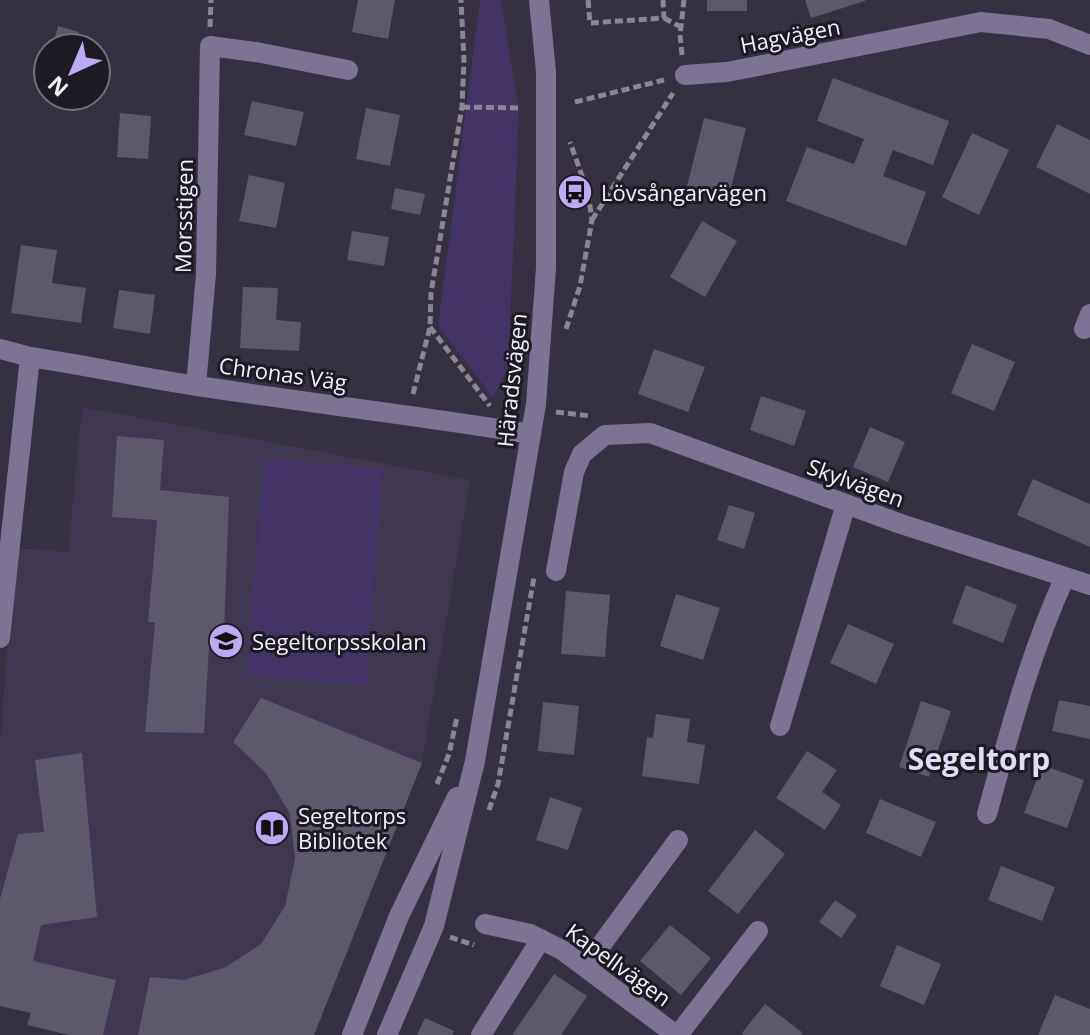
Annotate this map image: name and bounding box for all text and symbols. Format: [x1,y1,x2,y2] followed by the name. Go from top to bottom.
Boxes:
[737,11,843,59] street label: Hagvägen
[32,32,112,112] north arrow
[41,70,74,104] text: N
[167,159,199,273] street label: Morsstigen
[556,173,594,211] bus stop icon: Lövsångarvägen
[601,177,767,207] place label: Lövsångarvägen
[489,311,533,449] street label: Häradsvägen
[217,349,349,397] street label: Chronas Väg
[803,451,909,513] street label: Skylvägen
[207,622,245,660] school or university icon: Segeltorpsskolan
[252,626,427,656] place label: Segeltorpsskolan
[908,738,1050,779] district label: Segeltorp
[298,800,406,855] place label: Segeltorps Bibliotek
[253,809,291,847] library icon: Segeltorps Bibliotek
[560,916,678,1012] street label: Kapellvägen

